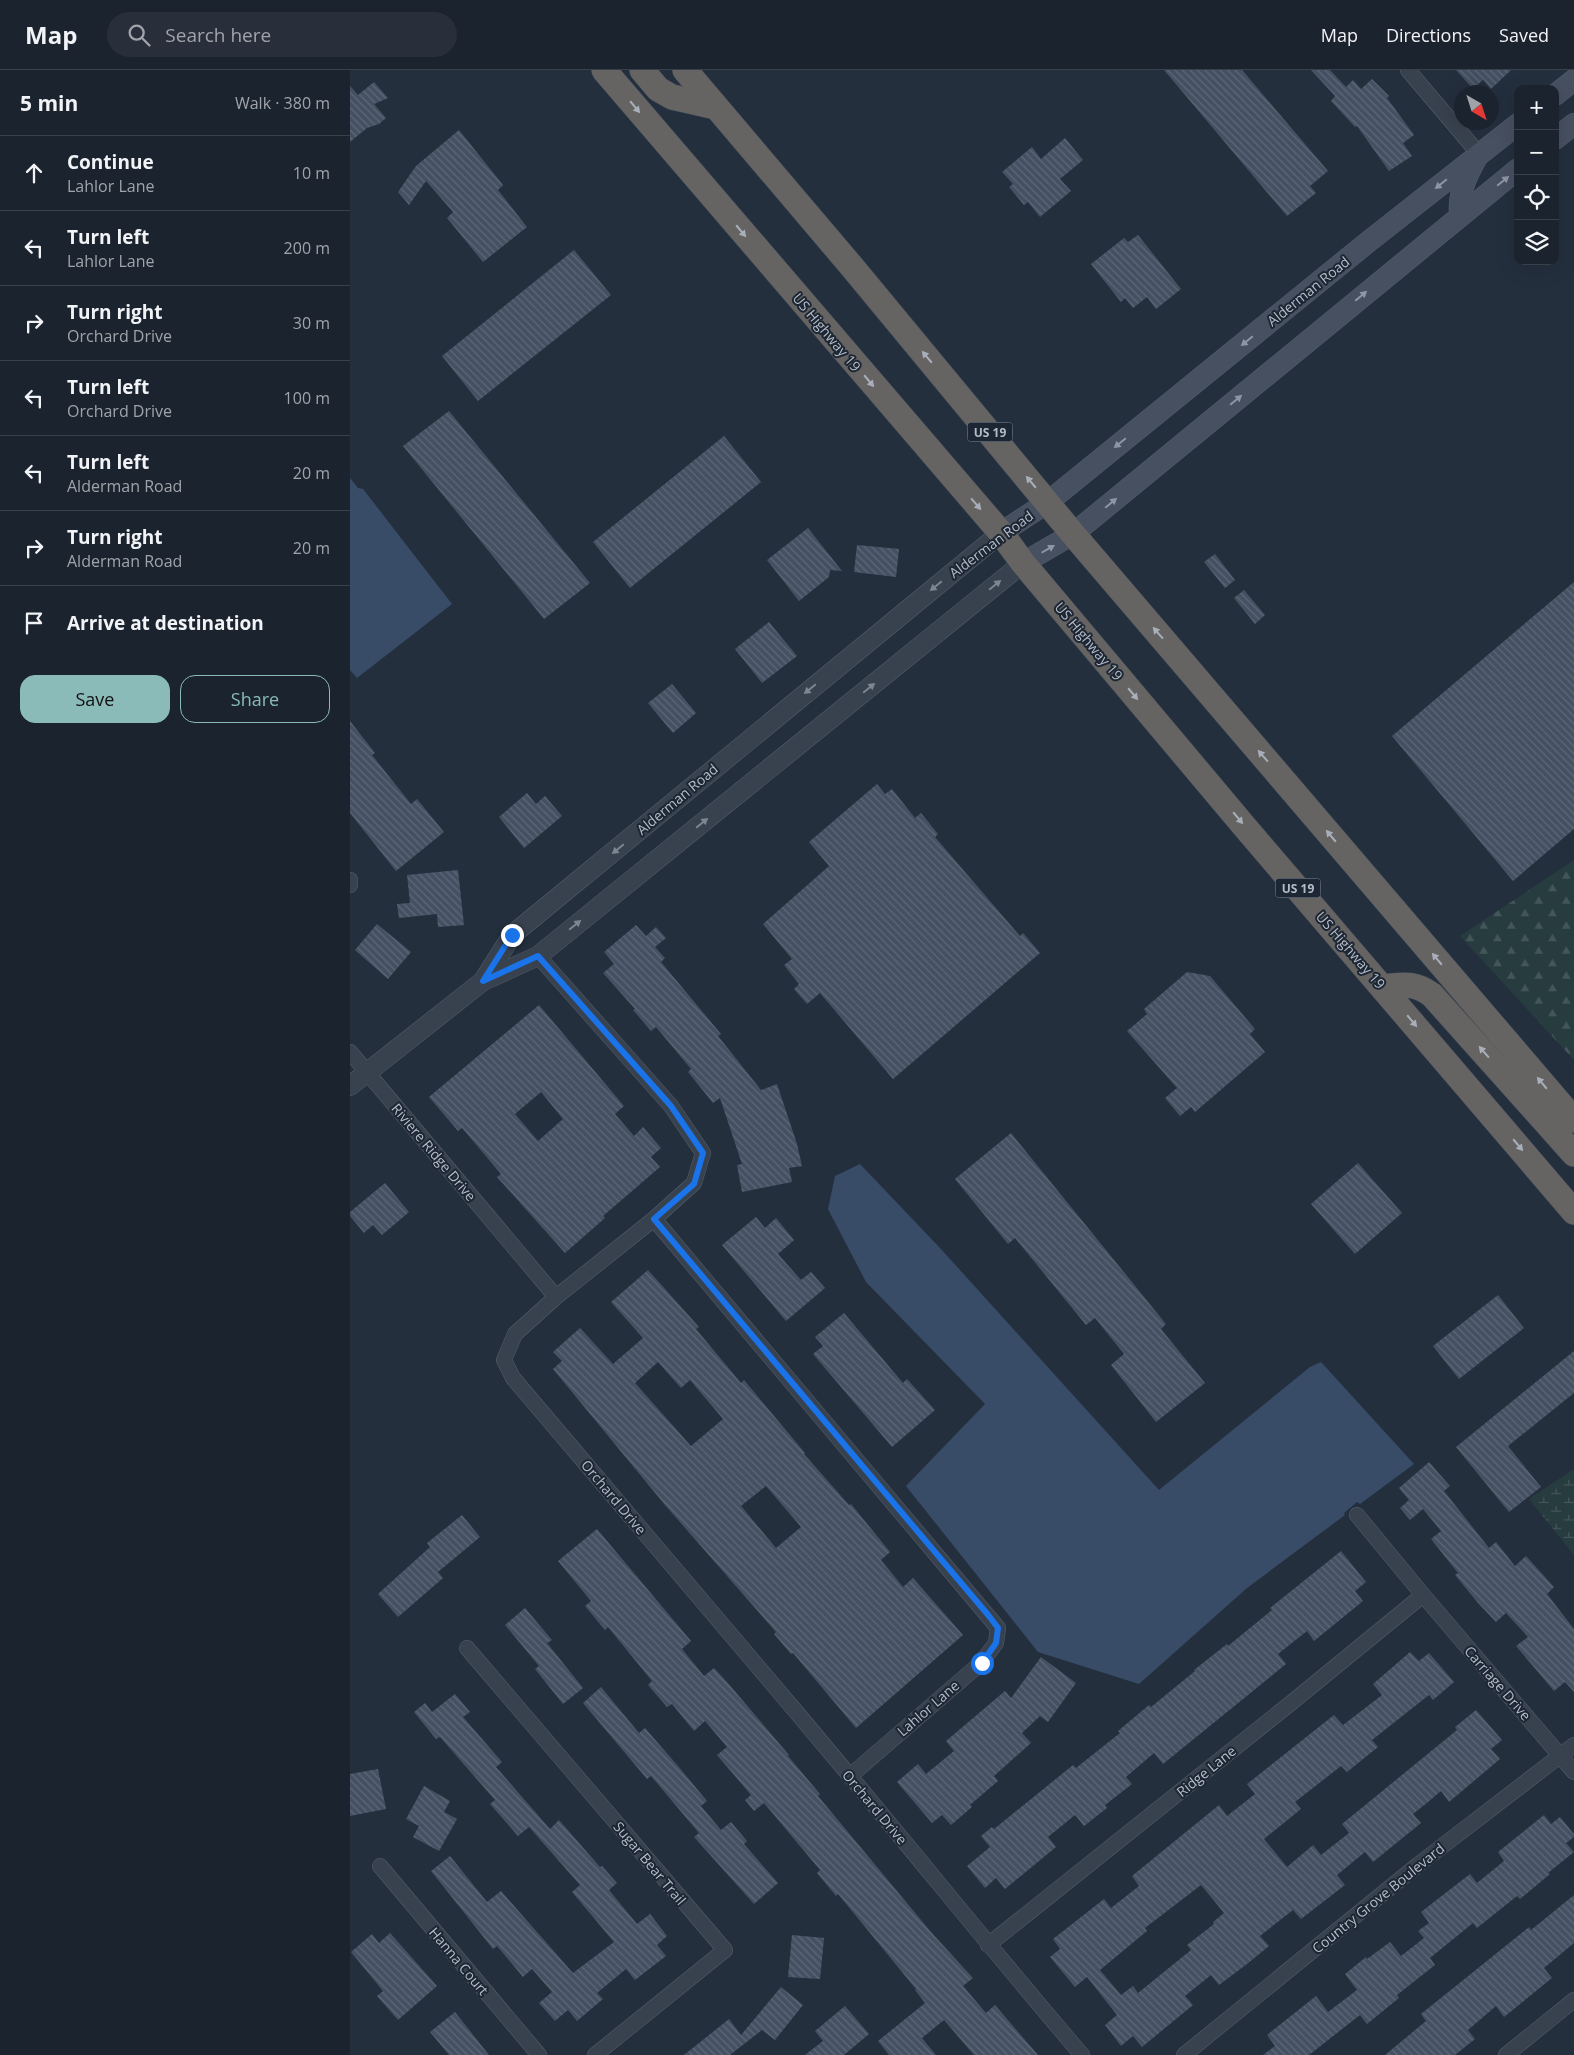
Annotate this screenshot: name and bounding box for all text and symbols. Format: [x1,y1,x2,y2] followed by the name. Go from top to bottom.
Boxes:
[107,12,457,57] search box
[25,18,77,51] text: Map
[125,21,153,49] icon: search
[165,22,271,48] text: Search here
[1321,23,1358,47] text: Map
[1386,23,1471,47] text: Directions
[1499,23,1549,47] text: Saved
[1454,85,1499,130] north arrow
[1514,85,1559,265] map controls
[1514,85,1559,130] button: +
[20,89,78,117] text: 5 min
[235,92,330,114] text: Walk · 380 m
[630,101,641,114] one-way arrow
[1514,130,1559,175] button: −
[67,149,154,175] text: Continue
[20,159,48,187] icon: ahead
[293,162,330,184] text: 10 m
[67,175,154,197] text: Lahlor Lane
[1496,175,1509,186] one-way arrow
[1514,175,1559,220] button: locate
[1435,179,1448,190] one-way arrow
[1514,220,1559,265] button: layers
[67,224,149,250] text: Turn left
[735,224,746,237] one-way arrow
[20,234,48,262] icon: left
[284,237,330,259] text: 200 m
[67,250,154,272] text: Lahlor Lane
[1263,252,1353,330] street label: Alderman Road
[789,289,865,375] street label: US Highway 19
[1355,291,1368,302] one-way arrow
[67,299,162,325] text: Turn right
[20,309,48,337] icon: right
[293,312,330,334] text: 30 m
[67,325,172,347] text: Orchard Drive
[1240,336,1253,347] one-way arrow
[921,350,932,363] one-way arrow
[67,374,149,400] text: Turn left
[863,375,875,387] one-way arrow
[20,384,48,412] icon: left
[284,387,330,409] text: 100 m
[1229,394,1242,405] one-way arrow
[67,400,172,422] text: Orchard Drive
[968,422,1012,442] road number: US 19
[1114,438,1127,449] one-way arrow
[67,449,149,475] text: Turn left
[20,459,48,487] icon: left
[293,462,330,484] text: 20 m
[67,475,182,497] text: Alderman Road
[1025,475,1036,488] one-way arrow
[970,497,981,510] one-way arrow
[1105,498,1117,509] one-way arrow
[945,506,1037,582] street label: Alderman Road
[67,524,162,550] text: Turn right
[20,534,48,562] icon: right
[293,537,330,559] text: 20 m
[1042,544,1055,553] one-way arrow
[67,550,182,572] text: Alderman Road
[930,580,943,591] one-way arrow
[989,580,1002,591] one-way arrow
[1051,598,1127,684] street label: US Highway 19
[20,609,48,637] icon: arrive
[67,610,264,636] text: Arrive at destination
[1152,627,1163,640] one-way arrow
[20,675,170,723] button: Save
[180,675,330,723] button: Share
[863,682,876,693] one-way arrow
[804,683,817,694] one-way arrow
[1128,687,1139,700] one-way arrow
[1258,750,1269,763] one-way arrow
[632,759,722,839] street label: Alderman Road
[1232,812,1244,824] one-way arrow
[695,817,708,828] one-way arrow
[1326,829,1337,842] one-way arrow
[612,843,625,854] one-way arrow
[1276,878,1320,898] road number: US 19
[1312,907,1390,993] street label: US Highway 19
[569,919,582,930] one-way arrow
[501,924,524,947] route end
[1431,954,1443,966] one-way arrow
[1407,1015,1418,1028] one-way arrow
[1479,1046,1490,1058] one-way arrow
[1537,1077,1548,1090] one-way arrow
[388,1099,481,1205] street label: Riviere Ridge Drive
[1512,1138,1523,1151] one-way arrow
[577,1456,651,1538] street label: Orchard Drive
[1460,1642,1536,1724] street label: Carriage Drive
[971,1652,994,1675] route start
[893,1676,963,1740] street label: Lahlor Lane
[1172,1741,1240,1801] street label: Ridge Lane
[838,1766,912,1848] street label: Orchard Drive
[610,1817,690,1909] street label: Sugar Bear Trail
[1308,1839,1448,1957] street label: Country Grove Boulevard
[425,1923,493,1999] street label: Hanna Court

